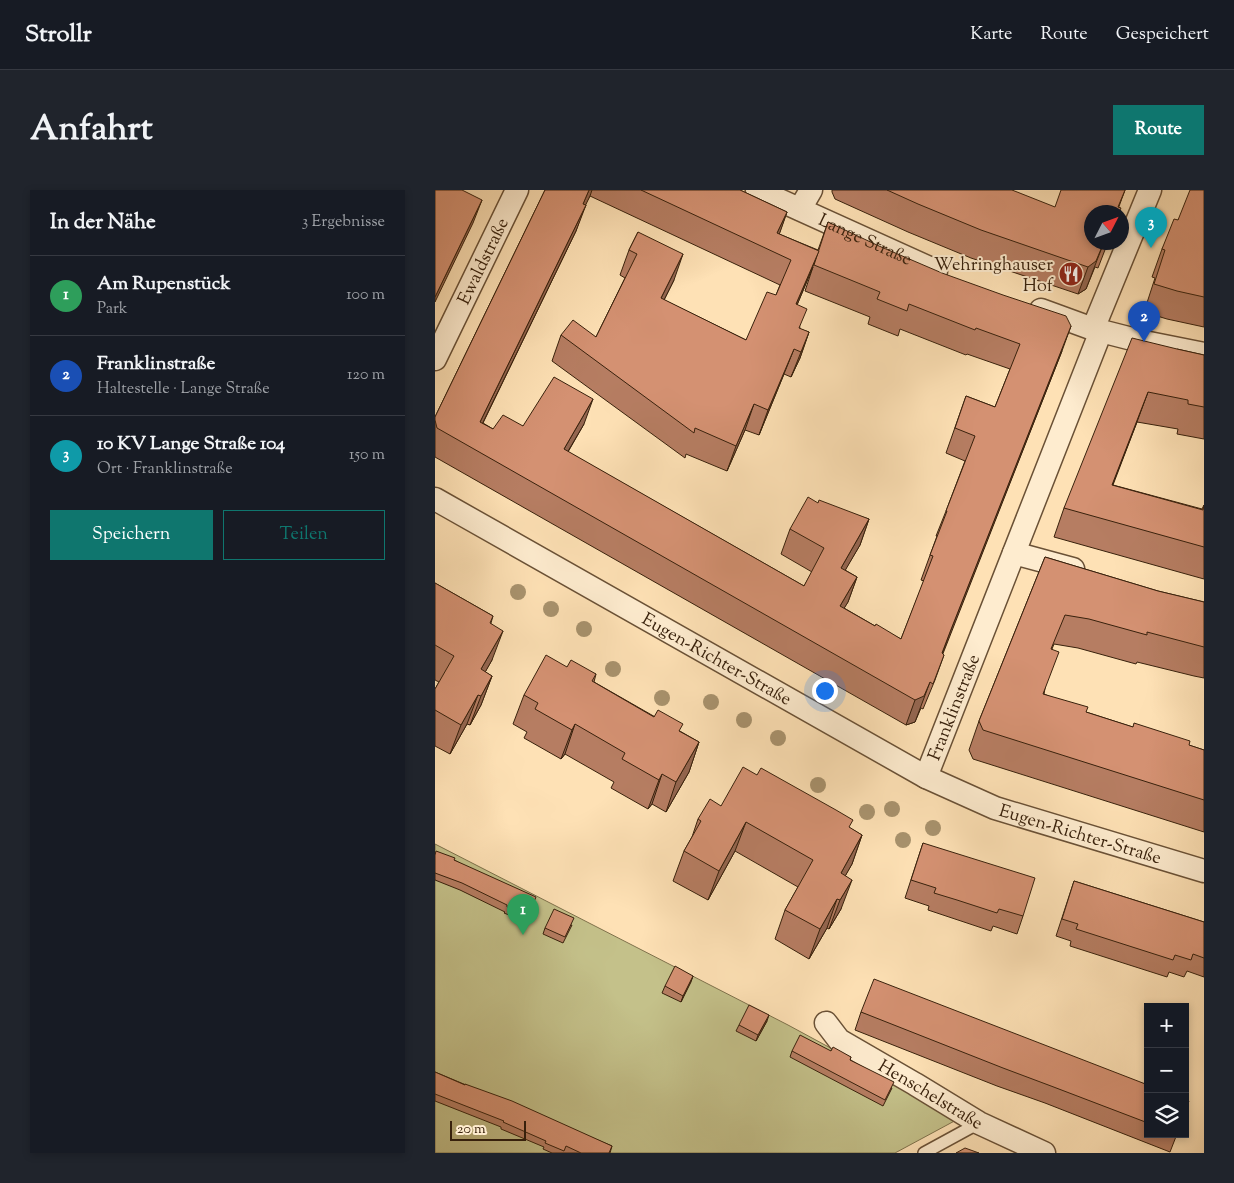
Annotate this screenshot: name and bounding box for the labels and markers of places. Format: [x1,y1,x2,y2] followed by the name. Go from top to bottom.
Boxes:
[1135,207,1167,248] pin: 3
[934,253,1054,300] place label: Wehringhauser Hof
[1058,261,1084,287] restaurant icon: Wehringhauser Hof
[1128,301,1160,342] pin: 2
[507,894,539,935] pin: 1

